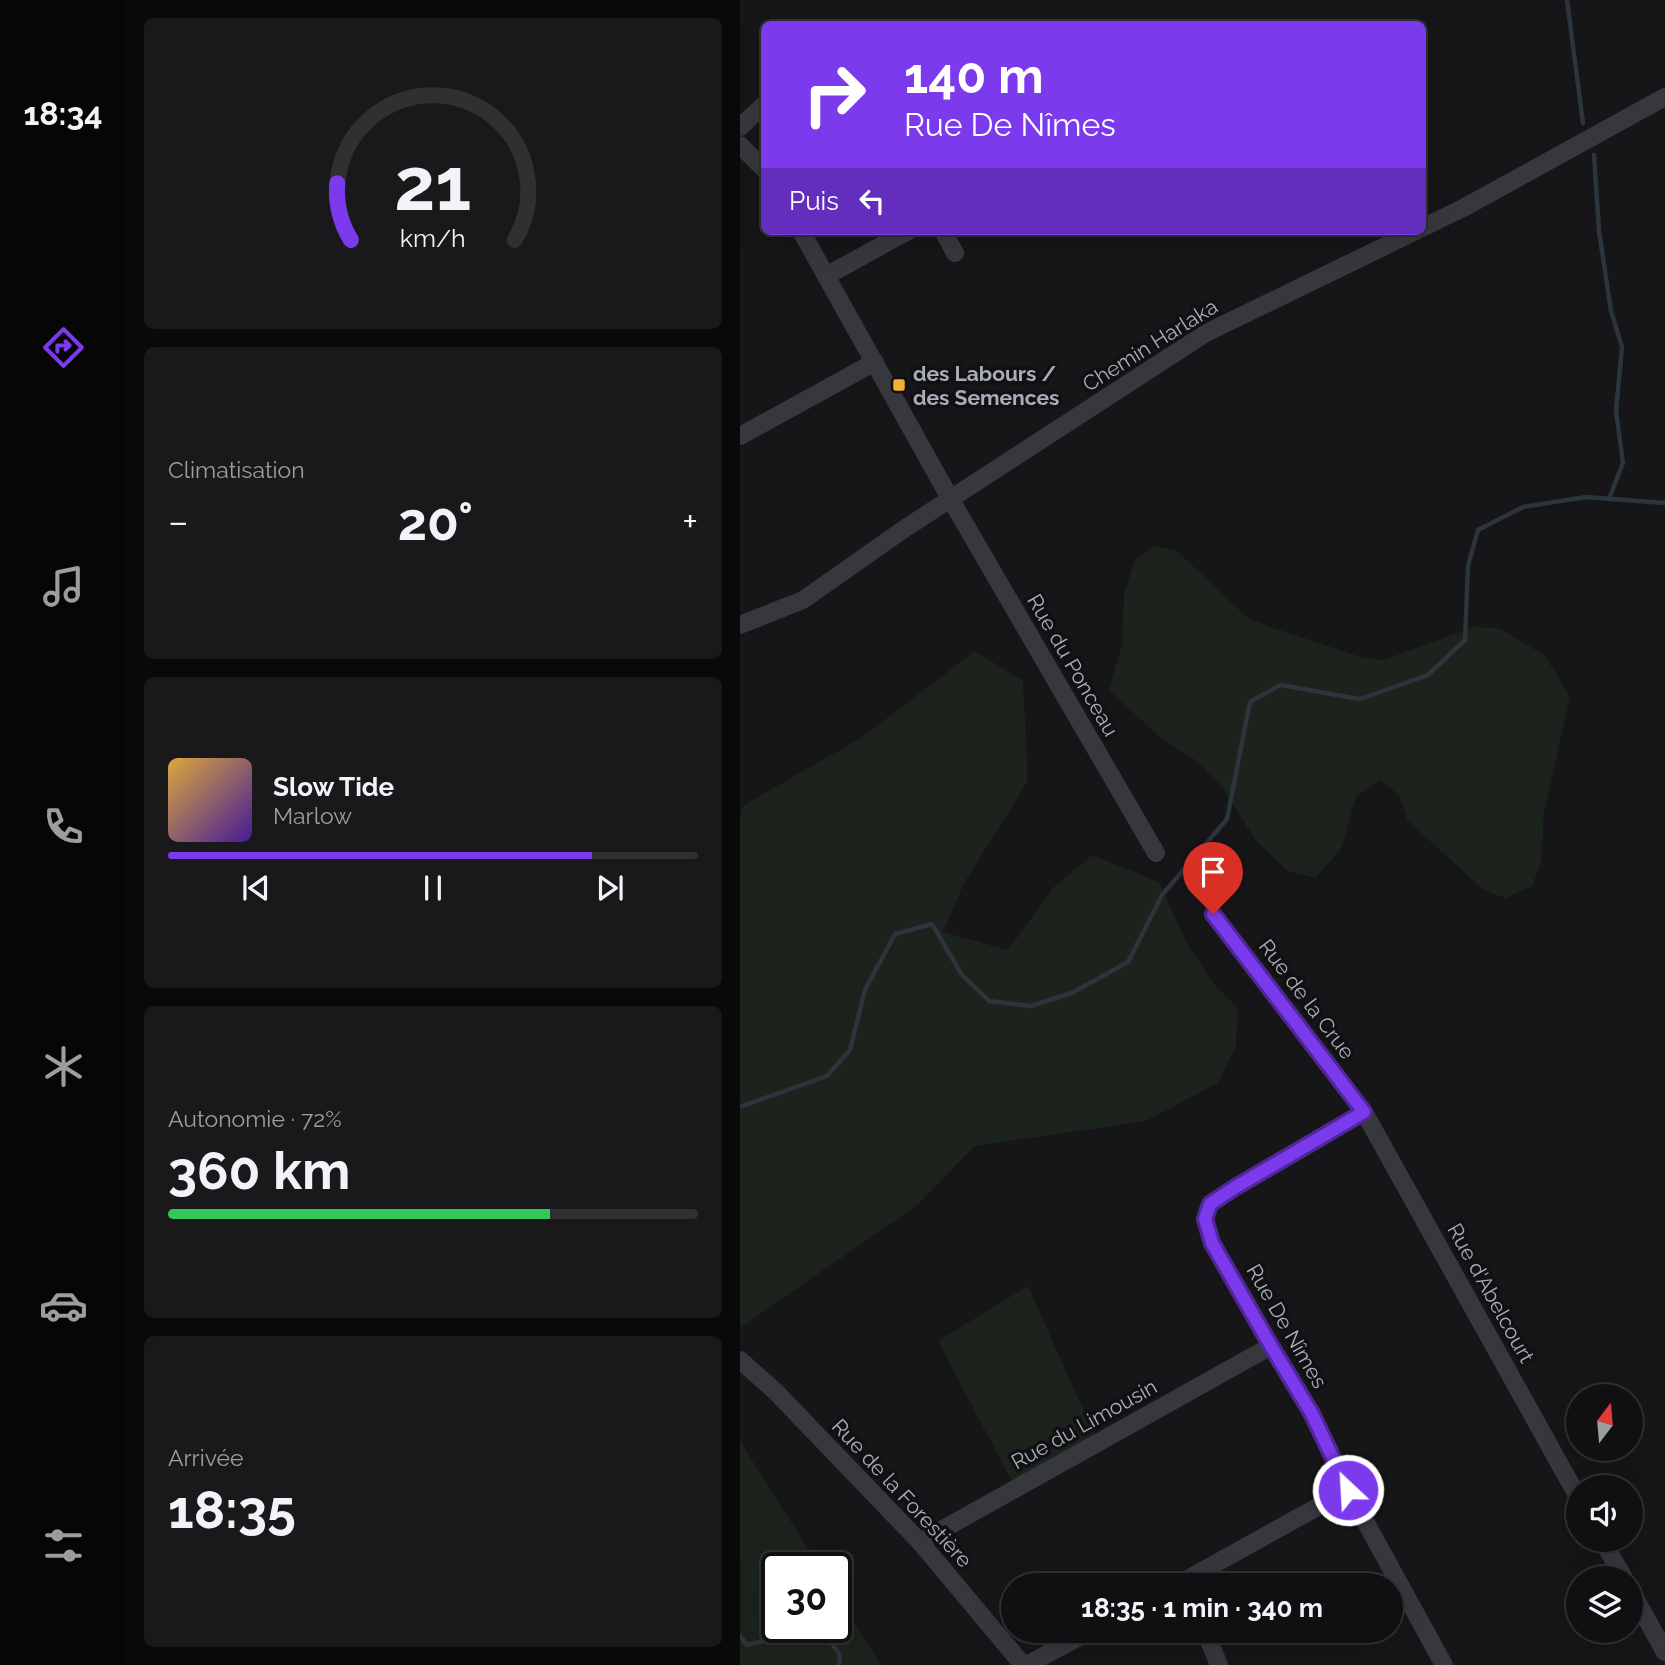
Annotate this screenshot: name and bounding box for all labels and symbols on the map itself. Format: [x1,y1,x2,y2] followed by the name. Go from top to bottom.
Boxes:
[1078,294,1222,396] street label: Chemin Harlaka
[913,361,1060,410] place label: des Labours / des Semences
[891,377,907,393] marker: des Labours / des Semences
[1022,590,1124,740] street label: Rue du Ponceau
[1183,842,1243,914] pin
[1254,934,1360,1064] street label: Rue de la Crue
[1442,1219,1540,1367] street label: Rue d'Abelcourt
[1241,1260,1333,1392] street label: Rue De Nîmes
[1007,1374,1161,1474] street label: Rue du Limousin
[1566,1384,1643,1461] north arrow
[827,1414,977,1572] street label: Rue de la Forestière
[1311,1453,1385,1527] position arrow
[761,1552,852,1643] speed limit sign: 30

